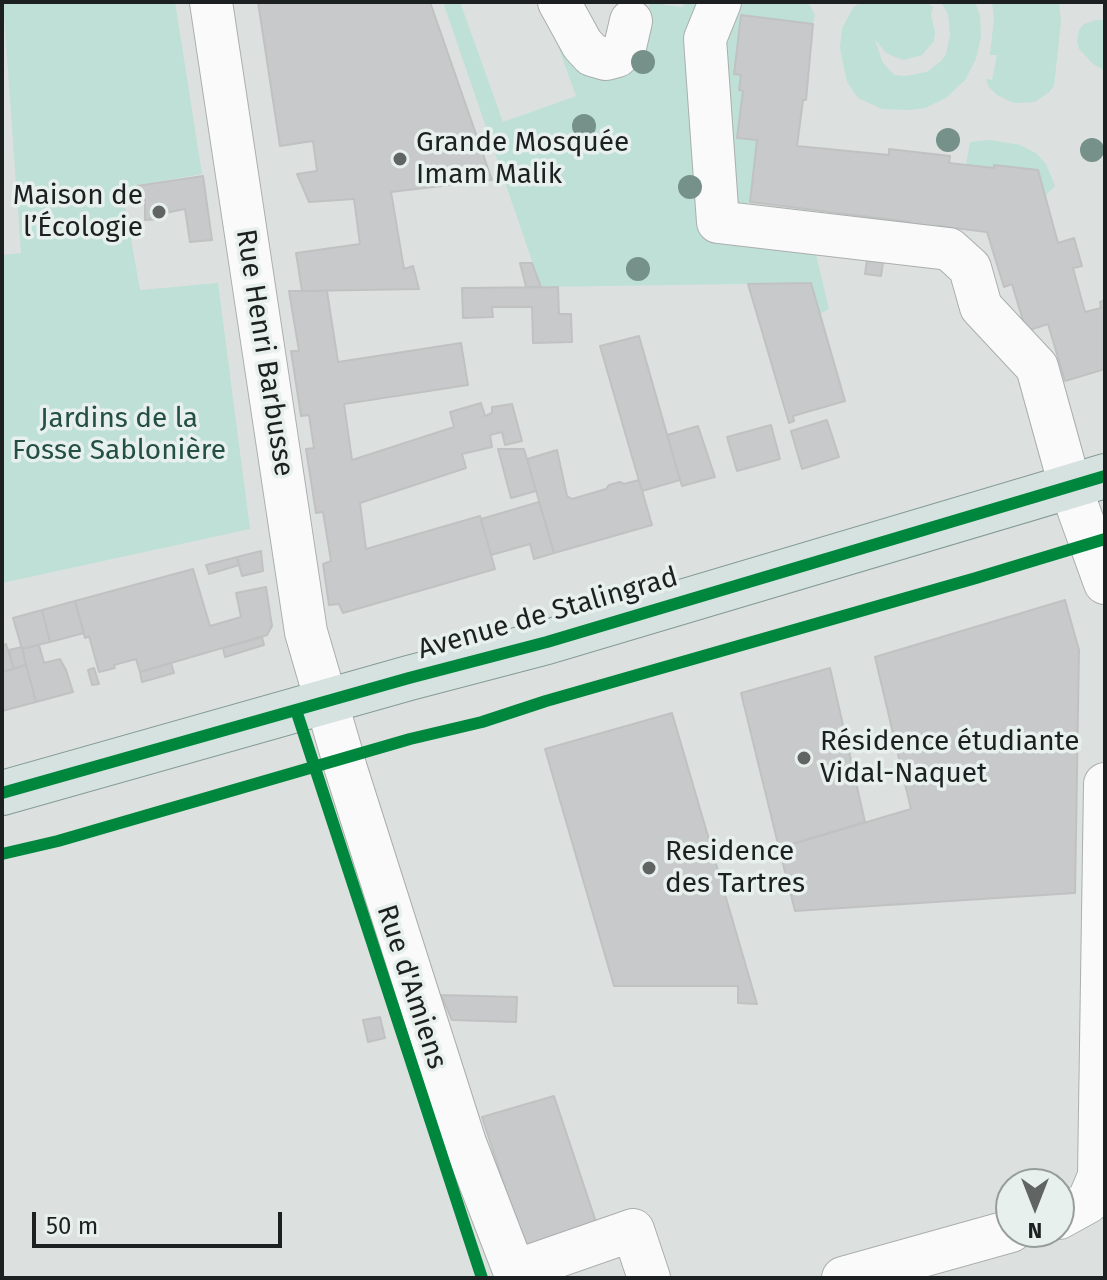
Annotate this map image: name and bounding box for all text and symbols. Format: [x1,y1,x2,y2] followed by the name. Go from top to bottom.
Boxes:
[416,126,629,192] place label: Grande Mosquée Imam Malik
[391,150,409,168] marker: Grande Mosquée Imam Malik
[13,179,143,245] place label: Maison de l’Écologie
[150,203,168,221] marker: Maison de l’Écologie
[228,227,300,479] street label: Rue Henri Barbusse
[12,402,226,468] park label: Jardins de la Fosse Sablonière
[414,561,682,667] street label: Avenue de Stalingrad
[820,725,1080,791] place label: Résidence étudiante Vidal-Naquet
[795,749,813,767] marker: Résidence étudiante Vidal-Naquet
[665,835,805,901] place label: Residence des Tartres
[640,859,658,877] marker: Residence des Tartres
[369,901,453,1073] street label: Rue d'Amiens
[995,1168,1075,1248] north arrow
[36,1196,286,1246] scale bar
[46,1212,98,1240] text: 50 m
[1028,1217,1042,1244] text: N

